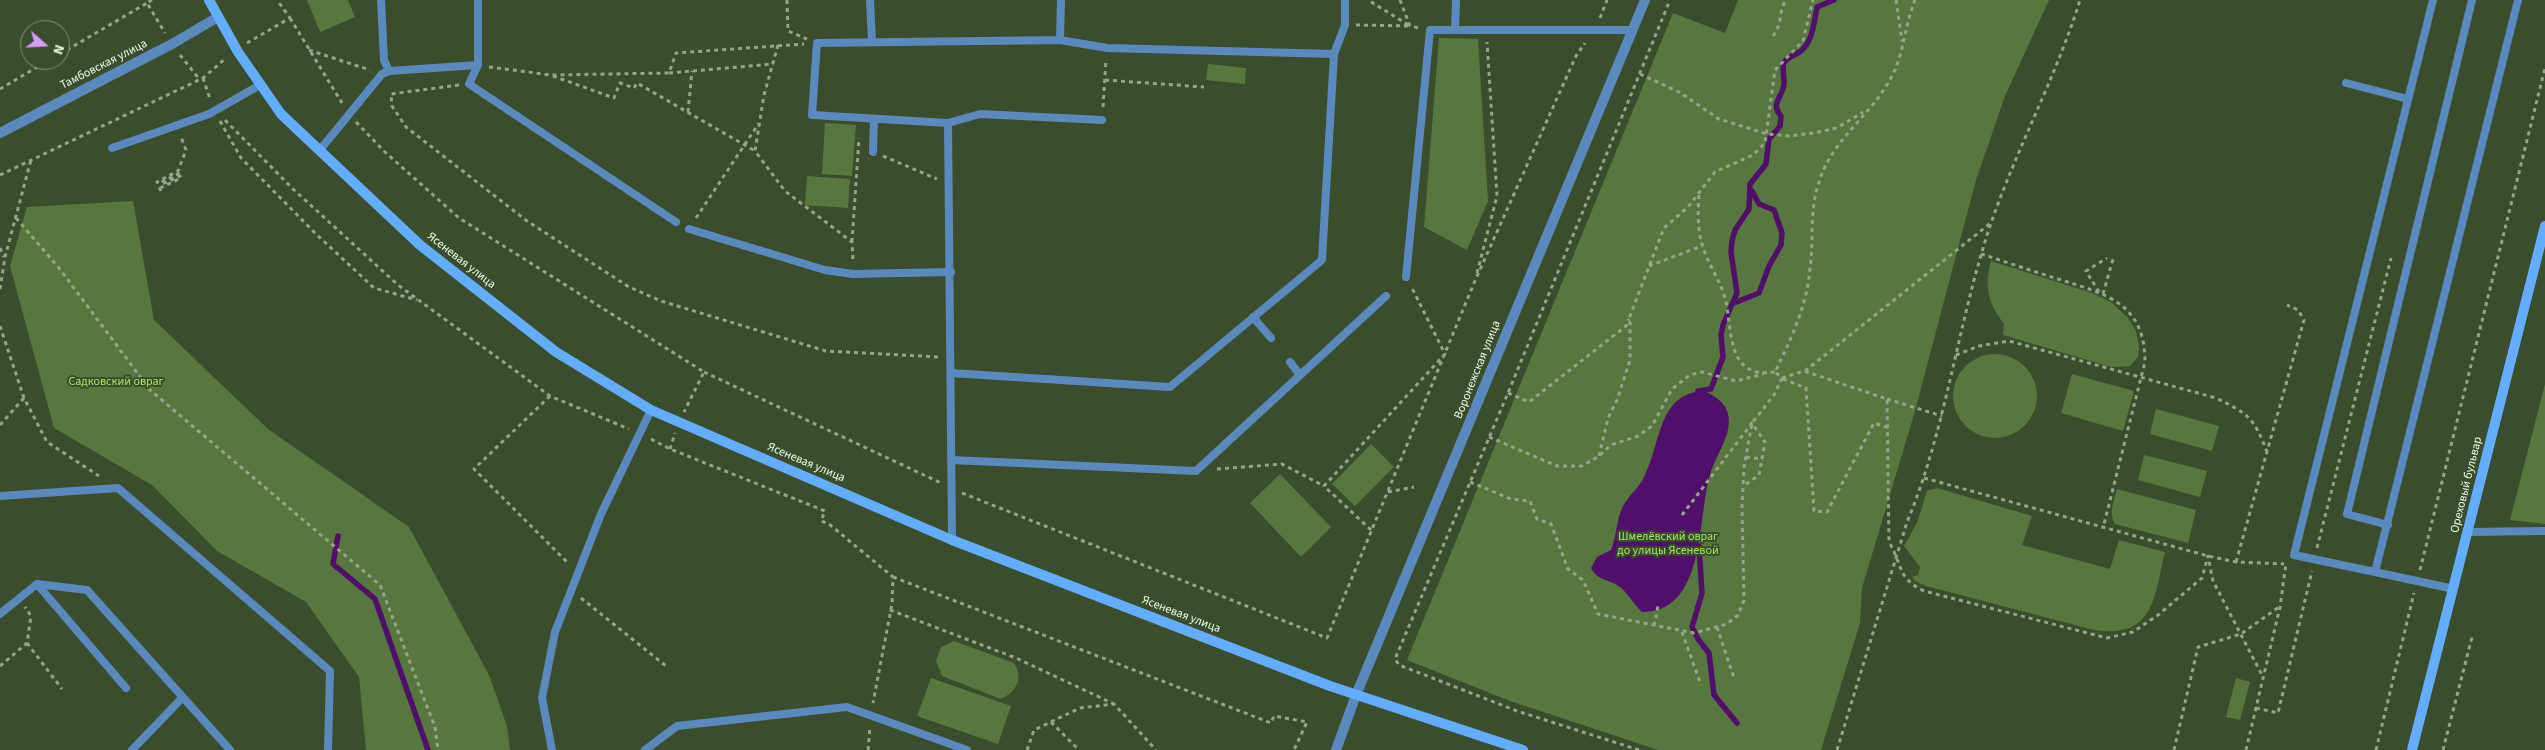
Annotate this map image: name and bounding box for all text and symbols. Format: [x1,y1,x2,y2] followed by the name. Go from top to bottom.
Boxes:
[20,20,70,70] north arrow
[58,37,150,93] street label: Тамбовская улица
[47,42,69,57] text: N
[424,230,498,292] street label: Ясеневая улица
[1452,319,1504,421] street label: Воронежская улица
[68,375,164,389] park label: Садковский овраг
[2448,435,2486,535] street label: Ореховый бульвар
[765,440,847,486] street label: Ясеневая улица
[1617,530,1719,558] park label: Шмелёвский овраг до улицы Ясеневой
[1140,593,1222,637] street label: Ясеневая улица

